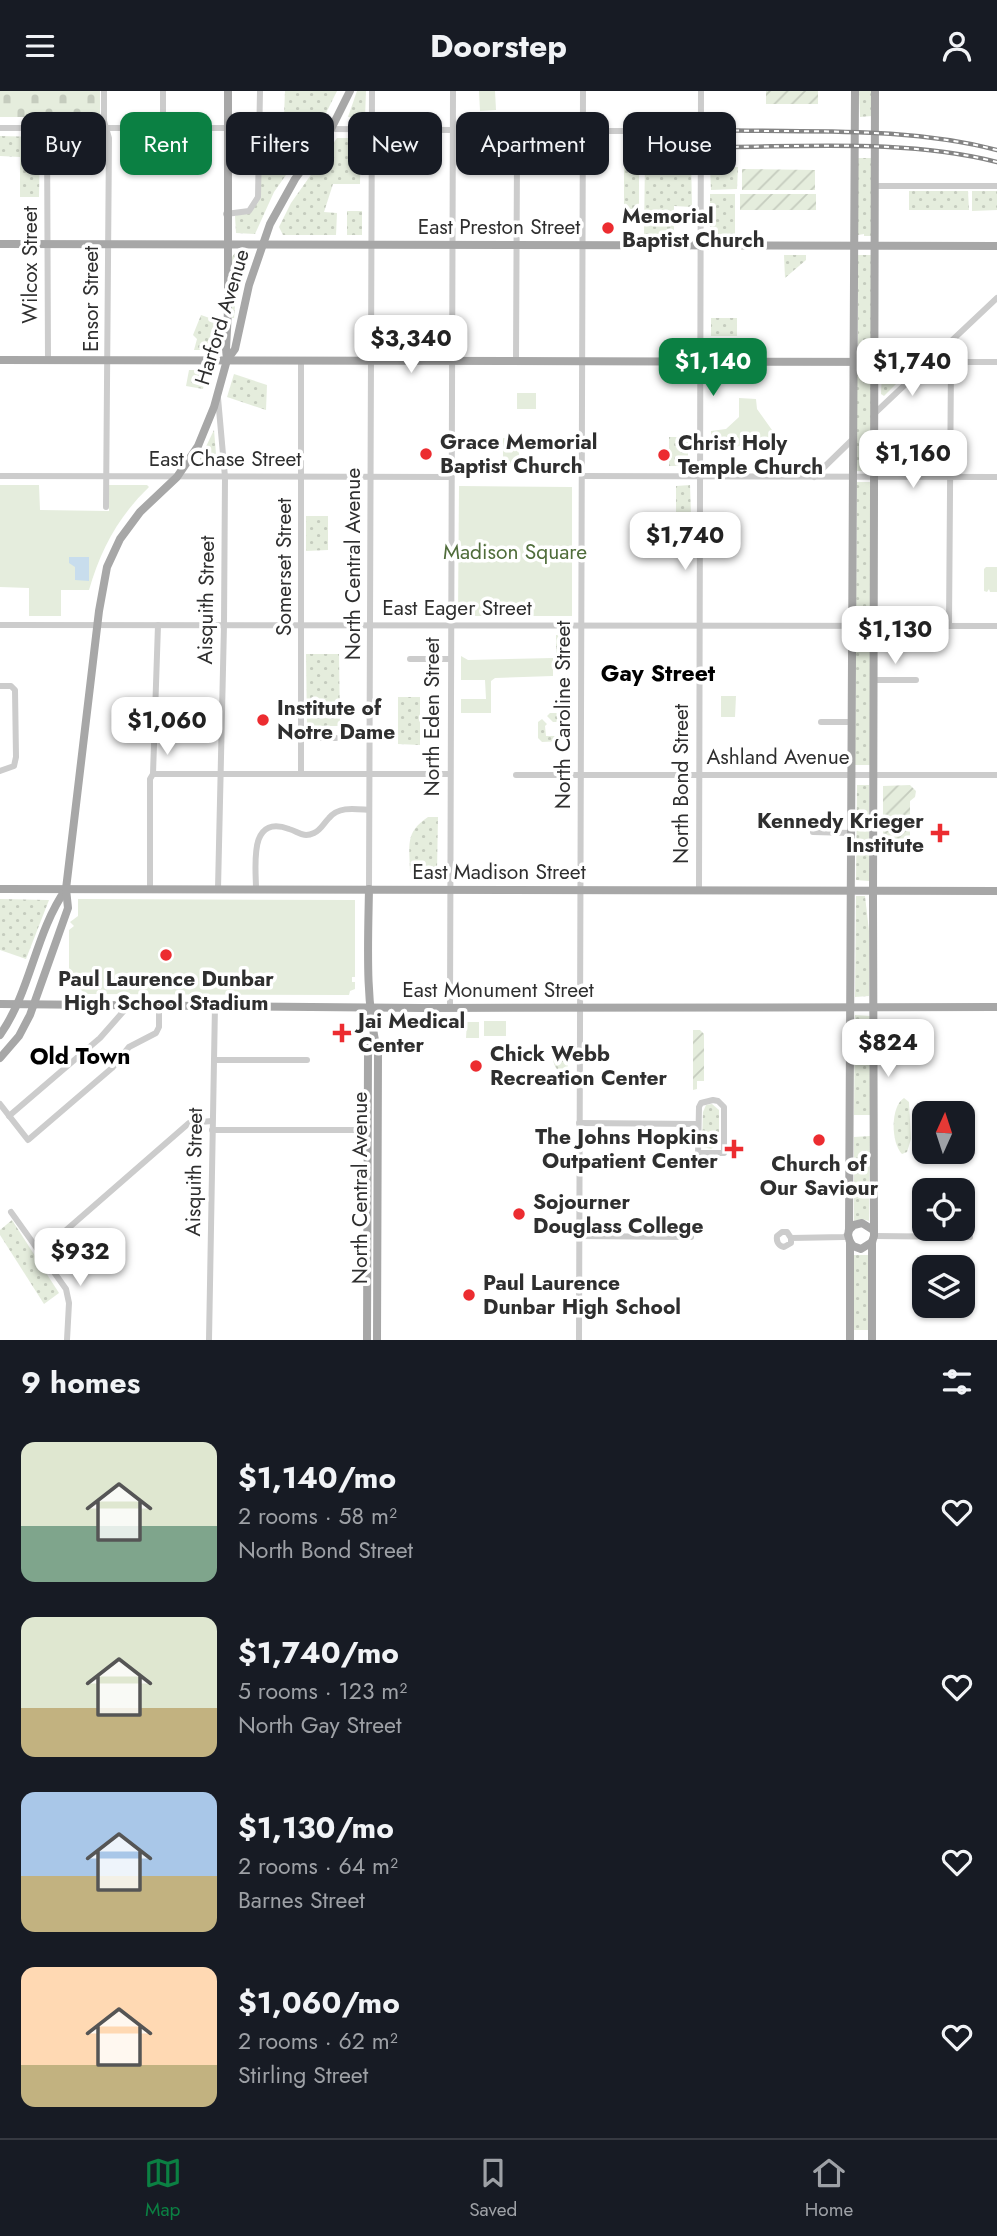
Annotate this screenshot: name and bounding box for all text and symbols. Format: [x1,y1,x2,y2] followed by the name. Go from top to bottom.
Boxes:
[430,23,567,69] text: Doorstep
[21,27,59,65] icon: menu
[938,27,976,65] icon: person
[21,112,106,175] chip: Buy
[120,112,212,175] chip: Rent
[226,112,334,175] chip: Filters
[348,112,442,175] chip: New
[456,112,609,175] chip: Apartment
[623,112,736,175] chip: House
[622,201,765,255] place label: Memorial Baptist Church
[15,206,45,324] street label: Wilcox Street
[418,212,580,242] street label: East Preston Street
[600,220,616,236] marker: Memorial Baptist Church
[187,245,257,389] street label: Harford Avenue
[76,246,106,352] street label: Ensor Street
[354,315,468,375] pin: $3,340
[370,321,452,355] text: $3,340
[656,338,770,398] pin: $1,140
[855,338,969,398] pin: $1,740
[675,344,751,378] text: $1,140
[873,344,951,378] text: $1,740
[440,427,598,481] place label: Grace Memorial Baptist Church
[678,428,823,482] place label: Christ Holy Temple Church
[856,431,970,490] pin: $1,160
[875,436,951,470] text: $1,160
[149,444,301,474] street label: East Chase Street
[418,446,434,462] marker: Grace Memorial Baptist Church
[656,447,672,463] marker: Christ Holy Temple Church
[338,468,368,660] street label: North Central Avenue
[269,498,299,636] street label: Somerset Street
[628,512,742,572] pin: $1,740
[646,518,724,552] text: $1,740
[190,535,222,665] street label: Aisquith Street
[443,537,587,567] park label: Madison Square
[382,593,532,623] street label: East Eager Street
[838,607,952,666] pin: $1,130
[858,612,932,646] text: $1,130
[548,621,578,809] street label: North Caroline Street
[417,637,447,797] street label: North Eden Street
[601,656,716,690] district label: Gay Street
[277,693,395,747] place label: Institute of Notre Dame
[110,697,224,757] pin: $1,060
[127,703,207,737] text: $1,060
[666,704,696,864] street label: North Bond Street
[255,712,271,728] marker: Institute of Notre Dame
[707,742,850,772] street label: Ashland Avenue
[757,806,924,860] place label: Kennedy Krieger Institute
[930,823,950,843] marker: Kennedy Krieger Institute
[412,857,586,887] street label: East Madison Street
[158,947,174,963] marker: Paul Laurence Dunbar High School Stadium
[58,964,274,1018] place label: Paul Laurence Dunbar High School Stadium
[402,975,594,1005] street label: East Monument Street
[354,1006,465,1060] place label: Jai Medical Center
[847,1019,929,1079] pin: $824
[332,1023,352,1043] marker: Jai Medical Center
[858,1025,918,1059] text: $824
[30,1039,130,1073] district label: Old Town
[490,1039,667,1093] place label: Chick Webb Recreation Center
[468,1058,484,1074] marker: Chick Webb Recreation Center
[345,1092,375,1284] street label: North Central Avenue
[912,1101,975,1164] north arrow
[912,1101,975,1318] map controls
[178,1107,210,1237] street label: Aisquith Street
[535,1122,718,1176] place label: The Johns Hopkins Outpatient Center
[811,1132,827,1148] marker: Church of Our Saviour
[724,1139,744,1159] marker: The Johns Hopkins Outpatient Center
[760,1149,879,1203] place label: Church of Our Saviour
[912,1178,975,1241] button: locate
[533,1187,703,1241] place label: Sojourner Douglass College
[511,1206,527,1222] marker: Sojourner Douglass College
[39,1229,121,1288] pin: $932
[50,1234,110,1268] text: $932
[912,1255,975,1318] button: layers
[483,1268,681,1322] place label: Paul Laurence Dunbar High School
[461,1287,477,1303] marker: Paul Laurence Dunbar High School
[21,1361,140,1404] text: 9 homes
[938,1363,976,1401] icon: filters
[238,1456,396,1499] text: $1,140/mo
[77,1470,161,1554] icon: home
[938,1493,976,1531] icon: heart
[238,1499,397,1533] text: 2 rooms · 58 m²
[238,1533,413,1567] text: North Bond Street
[238,1631,399,1674] text: $1,740/mo
[77,1645,161,1729] icon: home
[938,1668,976,1706] icon: heart
[238,1674,407,1708] text: 5 rooms · 123 m²
[238,1708,401,1742] text: North Gay Street
[238,1806,394,1849] text: $1,130/mo
[77,1820,161,1904] icon: home
[938,1843,976,1881] icon: heart
[238,1849,398,1883] text: 2 rooms · 64 m²
[238,1883,365,1917] text: Barnes Street
[238,1981,400,2024] text: $1,060/mo
[77,1995,161,2079] icon: home
[938,2018,976,2056] icon: heart
[238,2024,398,2058] text: 2 rooms · 62 m²
[238,2058,368,2092] text: Stirling Street
[144,2154,182,2223] tab: Map
[469,2154,517,2223] tab: Saved
[805,2154,853,2223] tab: Home

